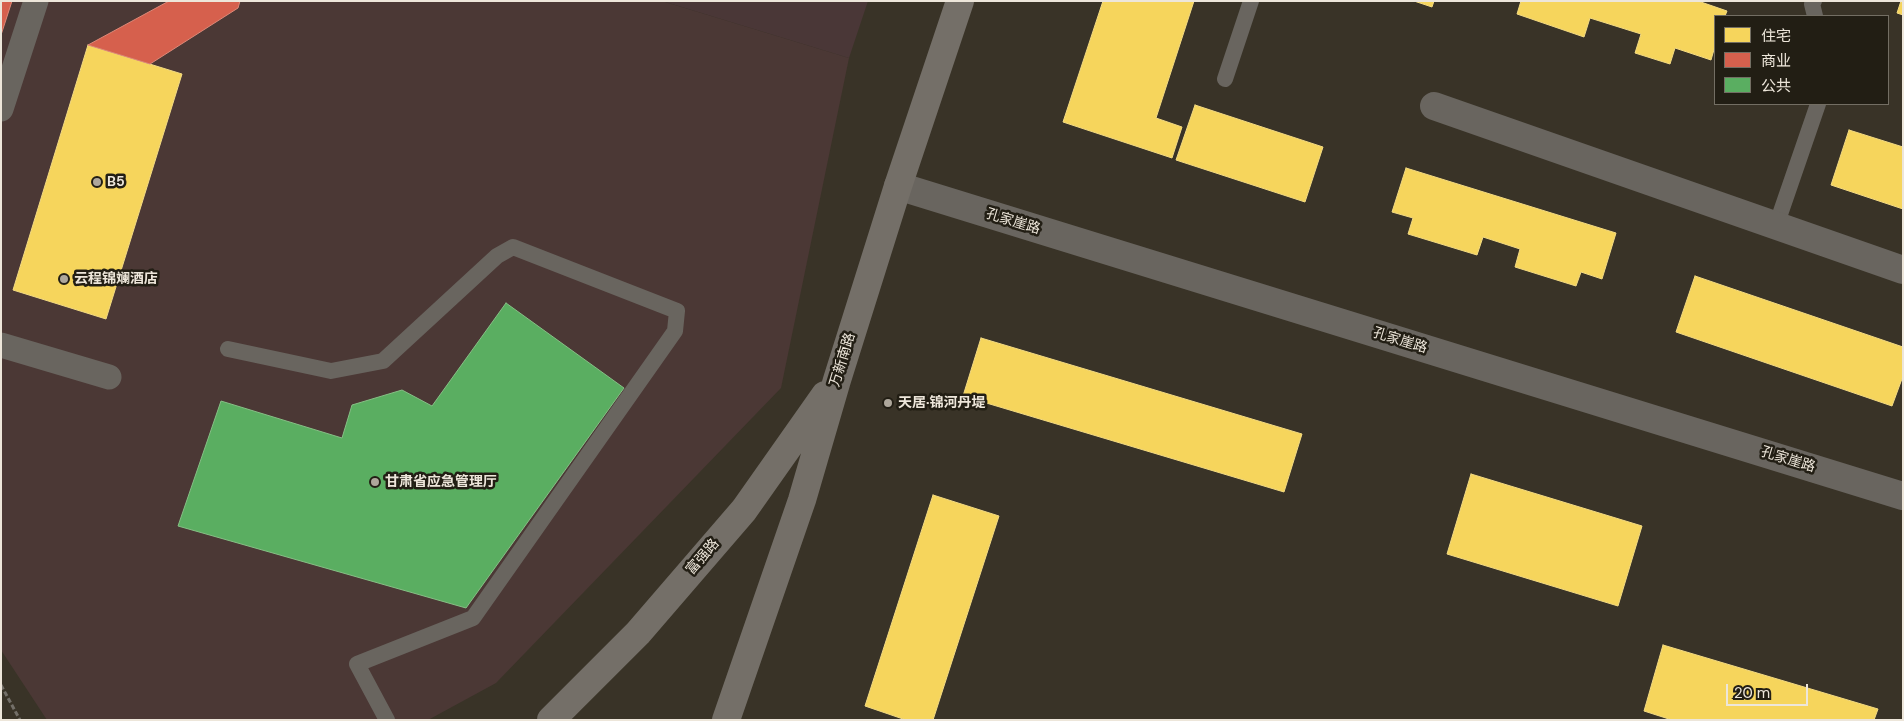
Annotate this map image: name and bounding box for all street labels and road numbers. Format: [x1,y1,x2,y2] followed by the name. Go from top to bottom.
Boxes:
[984,206,1042,238] street label: 孔家崖路
[1371,325,1429,357] street label: 孔家崖路
[827,331,859,389] street label: 万新南路
[1759,444,1817,476] street label: 孔家崖路
[683,536,723,578] street label: 富强路

